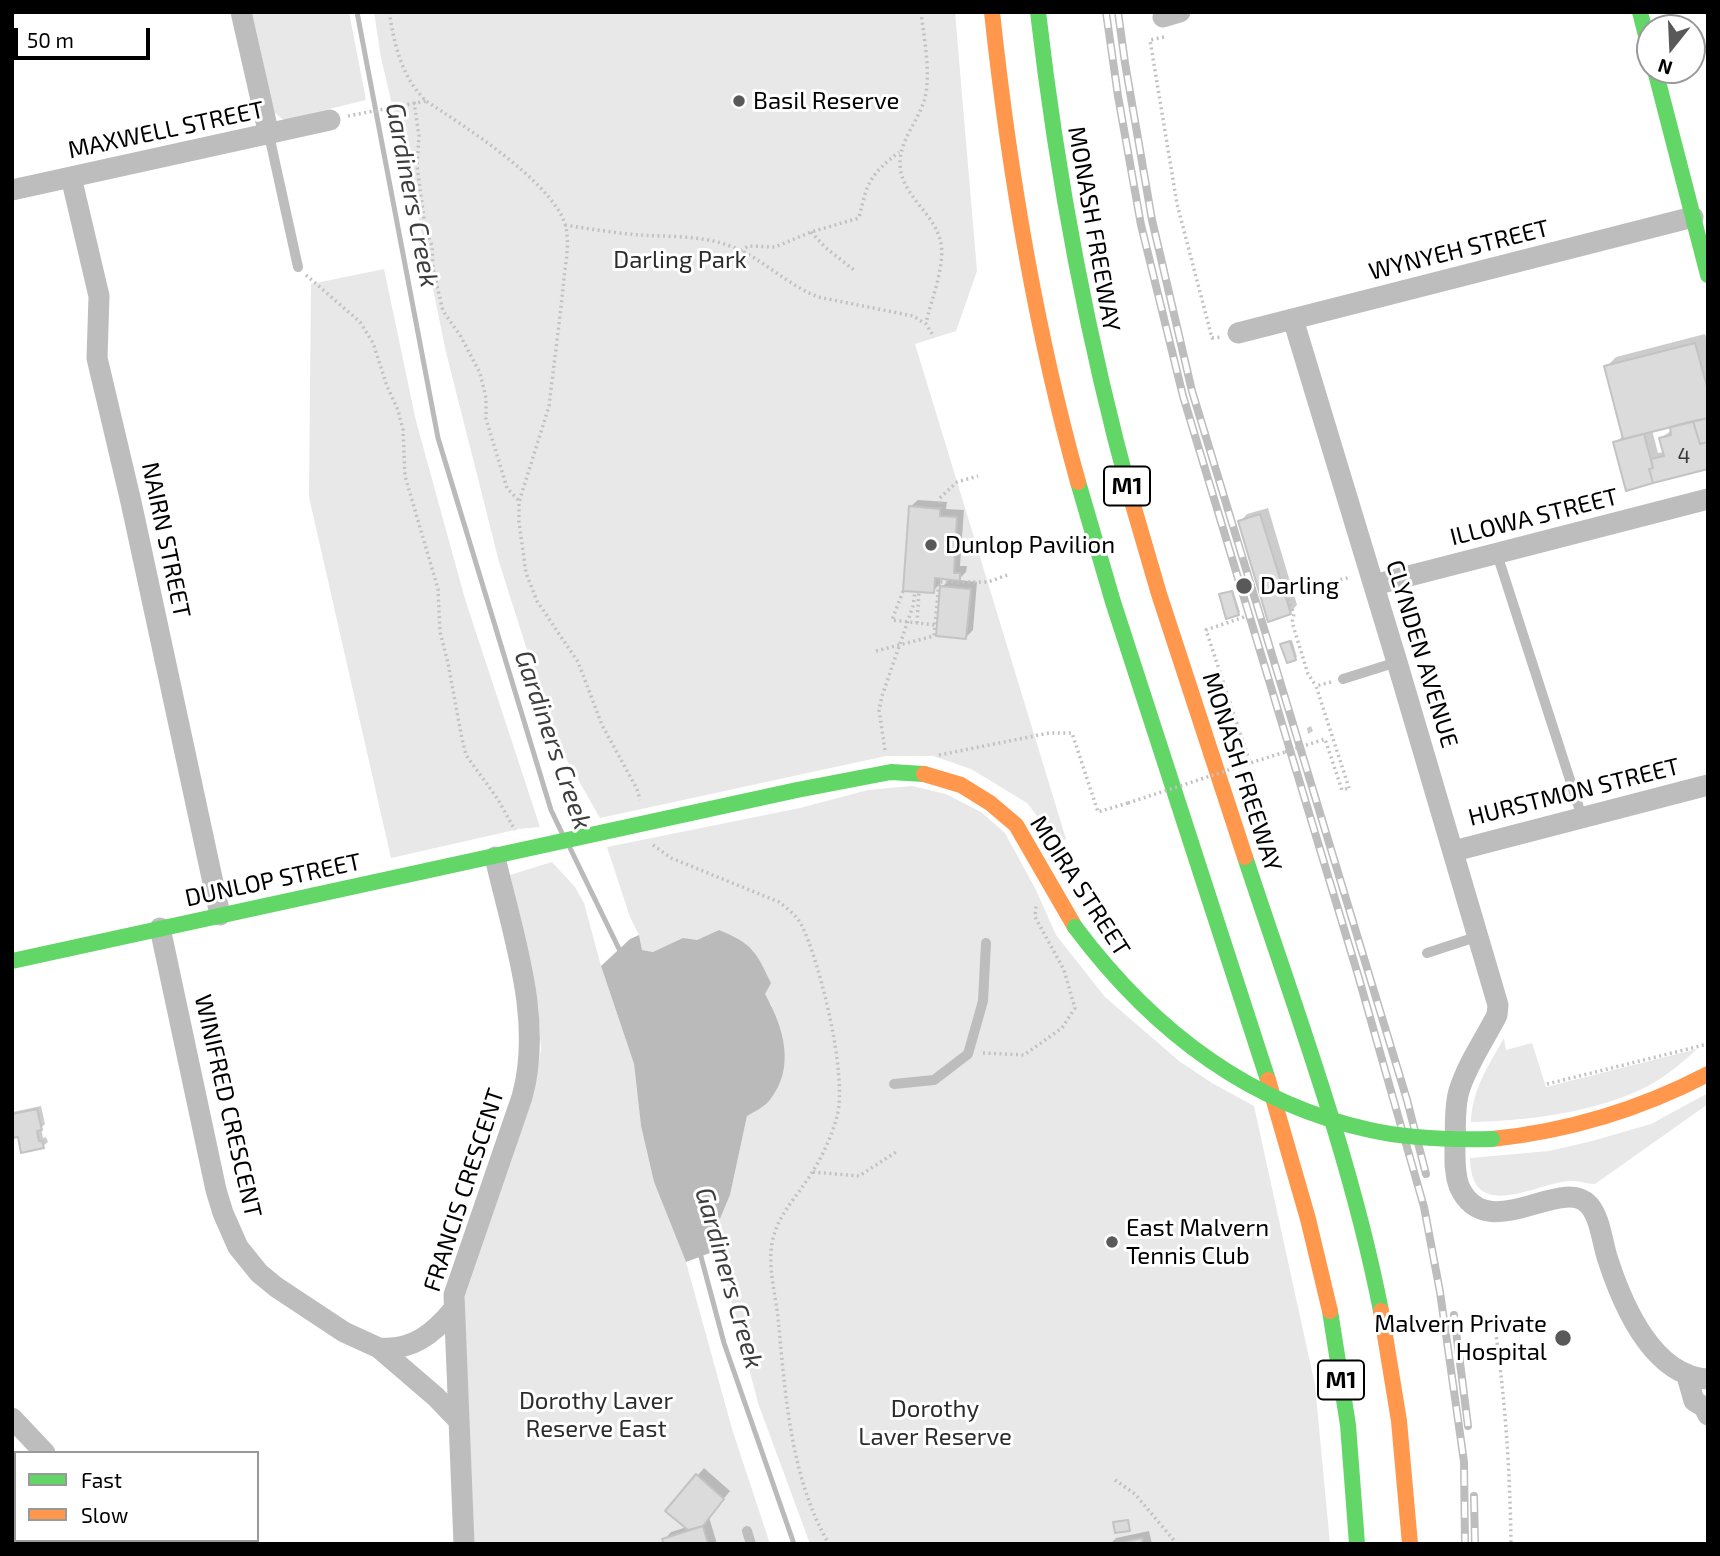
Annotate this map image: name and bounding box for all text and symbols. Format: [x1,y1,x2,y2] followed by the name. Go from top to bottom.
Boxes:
[18,14,154,58] scale bar
[1636,14,1706,84] north arrow
[27,27,74,52] text: 50 m
[1655,54,1675,81] text: N
[753,87,899,115] place label: Basil Reserve
[731,93,747,109] marker: Basil Reserve
[65,95,267,165] street label: MAXWELL STREET
[379,100,445,290] water label: Gardiners Creek
[1062,124,1126,334] street label: MONASH FREEWAY
[1366,214,1552,286] street label: WYNYEH STREET
[613,246,747,274] park label: Darling Park
[1678,443,1690,469] house number: 4
[135,460,197,620] street label: NAIRN STREET
[1104,466,1150,506] road number: M1
[1447,482,1621,552] street label: ILLOWA STREET
[945,531,1115,559] place label: Dunlop Pavilion
[923,537,939,553] marker: Dunlop Pavilion
[1380,557,1464,751] street label: CLYNDEN AVENUE
[1260,572,1339,600] place label: Darling
[1234,576,1254,596] marker: Darling
[508,646,598,834] water label: Gardiners Creek
[1196,669,1288,875] street label: MONASH FREEWAY
[1465,752,1683,832] street label: HURSTMON STREET
[1024,810,1136,962] street label: MOIRA STREET
[182,847,364,913] street label: DUNLOP STREET
[188,992,268,1220] street label: WINIFRED CRESCENT
[418,1085,510,1295] street label: FRANCIS CRESCENT
[688,1184,770,1372] water label: Gardiners Creek
[1126,1214,1269,1270] place label: East Malvern Tennis Club
[1104,1234,1120,1250] marker: East Malvern Tennis Club
[1374,1310,1547,1366] place label: Malvern Private Hospital
[1553,1328,1573,1348] marker: Malvern Private Hospital
[1318,1360,1364,1400] road number: M1
[519,1387,673,1443] park label: Dorothy Laver Reserve East
[858,1395,1012,1451] park label: Dorothy Laver Reserve
[14,1451,259,1542] legend
[81,1467,122,1492] text: Fast
[81,1502,128,1527] text: Slow

